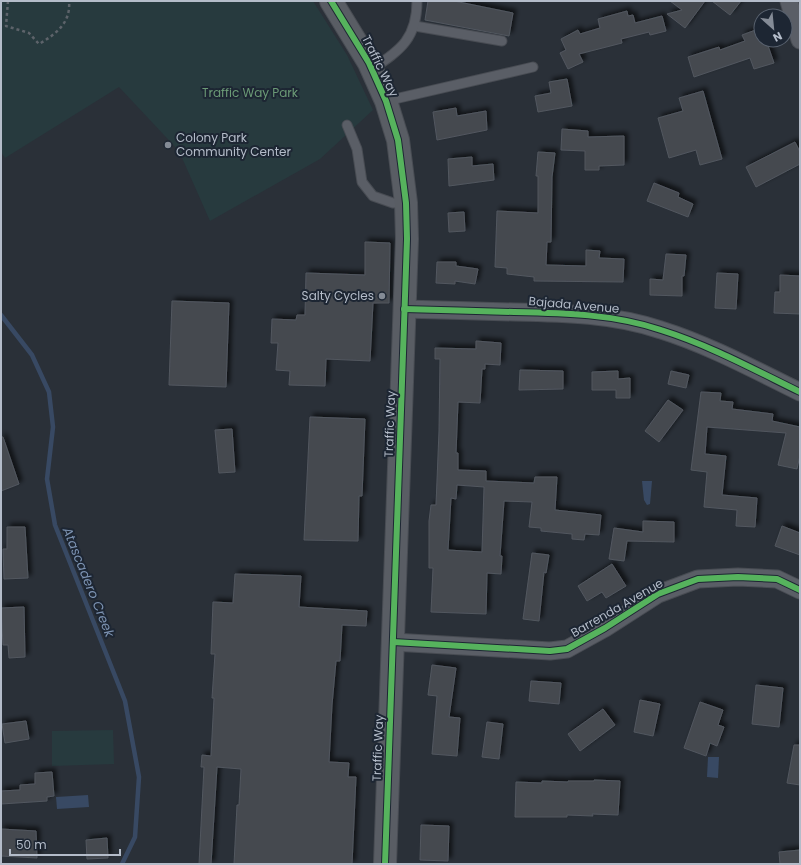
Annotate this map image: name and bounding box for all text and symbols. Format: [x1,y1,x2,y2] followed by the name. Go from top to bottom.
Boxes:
[753,8,793,48] north arrow
[770,28,785,46] text: N
[358,32,403,100] street label: Traffic Way
[202,84,299,101] park label: Traffic Way Park
[176,129,291,160] place label: Colony Park Community Center
[163,140,173,150] marker: Colony Park Community Center
[302,287,374,304] place label: Salty Cycles
[377,291,387,301] marker: Salty Cycles
[528,292,620,317] street label: Bajada Avenue
[380,390,399,458] street label: Traffic Way
[57,523,120,641] water label: Atascadero Creek
[567,574,666,641] street label: Barrenda Avenue
[368,714,387,782] street label: Traffic Way
[10,831,120,857] scale bar
[16,836,47,853] text: 50 m

